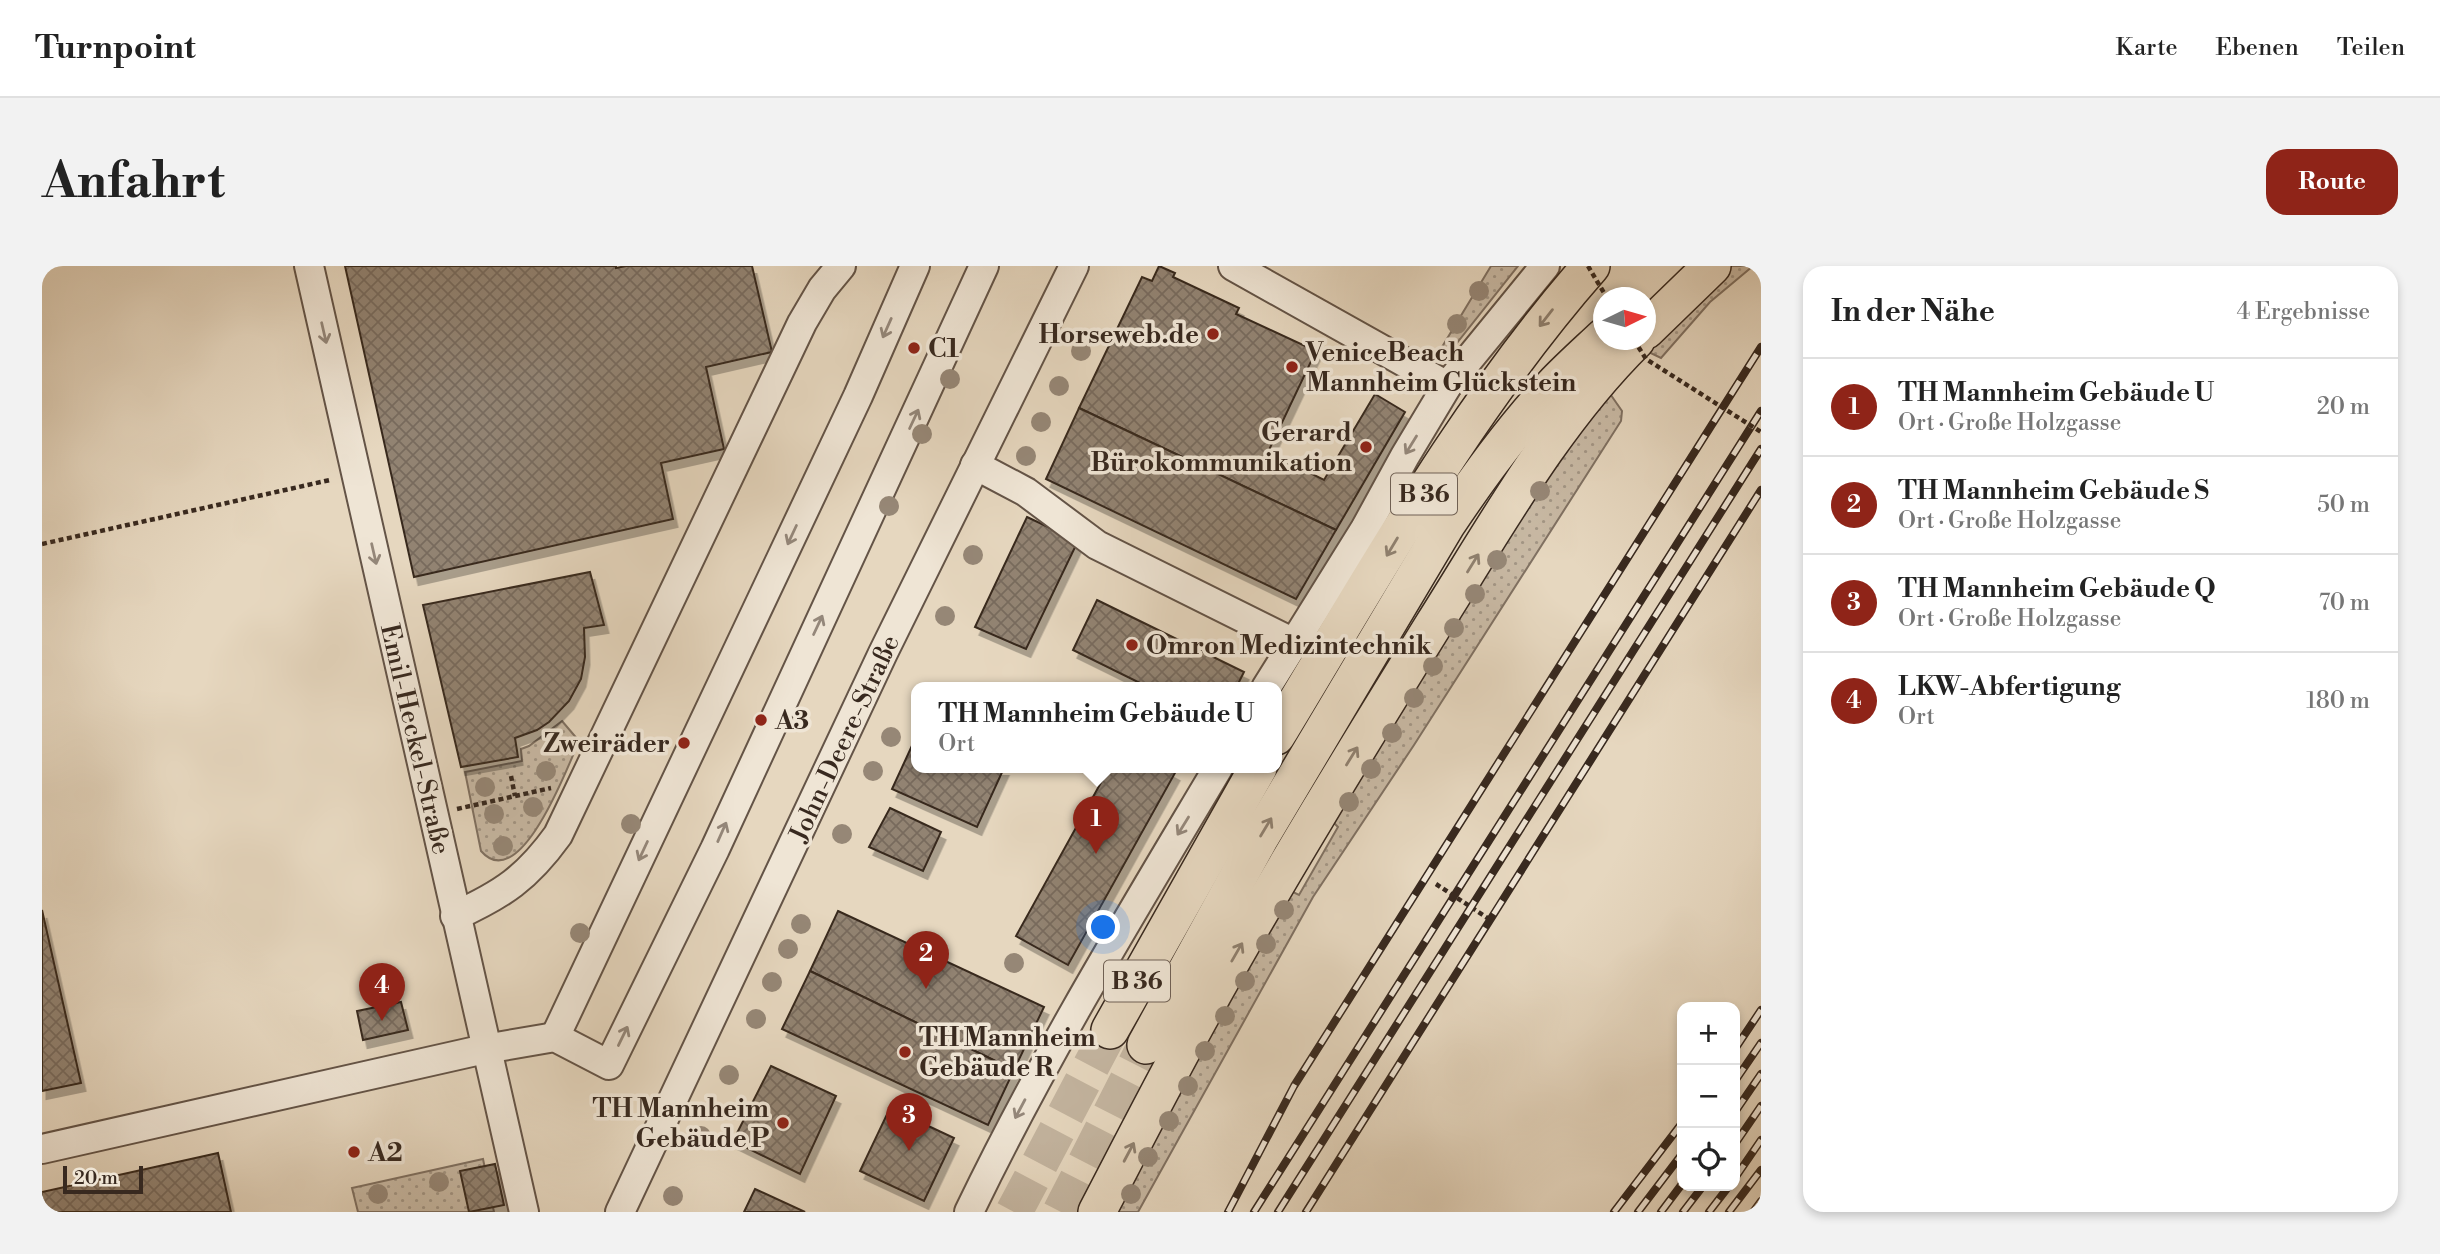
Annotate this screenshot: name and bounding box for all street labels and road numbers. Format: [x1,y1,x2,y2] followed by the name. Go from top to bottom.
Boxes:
[1391,474,1457,514] road number: B 36
[373,621,457,858] street label: Emil-Heckel-Straße
[783,630,907,848] street label: John-Deere-Straße
[1104,960,1170,1002] road number: B 36

